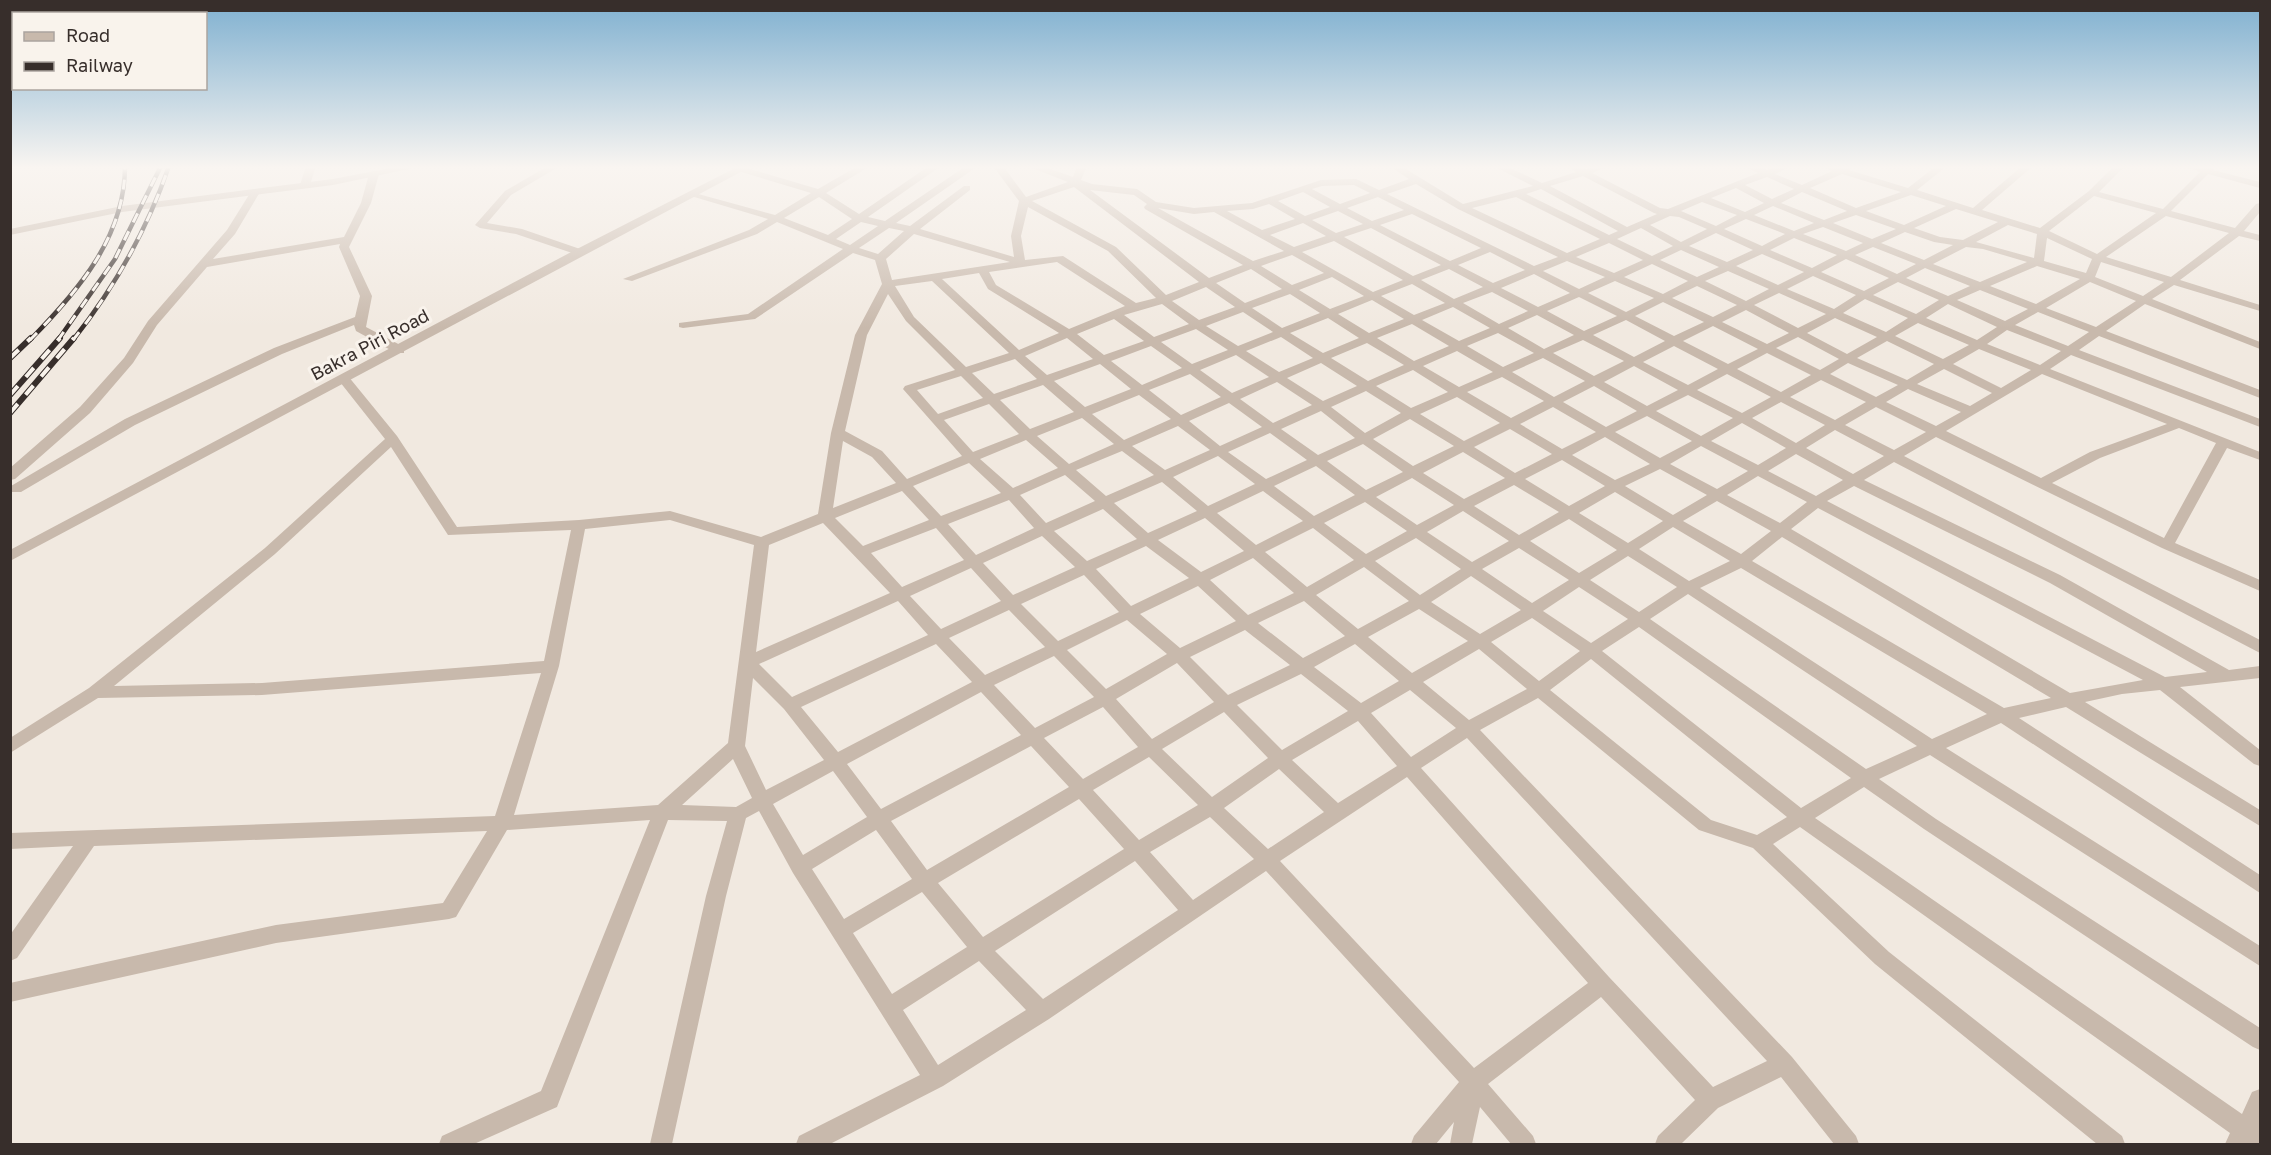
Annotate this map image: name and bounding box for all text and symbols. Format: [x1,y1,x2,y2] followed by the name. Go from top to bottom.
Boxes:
[12,12,207,90] legend
[66,24,110,46] text: Road
[66,54,133,76] text: Railway
[307,304,433,385] street label: Bakra Piri Road

